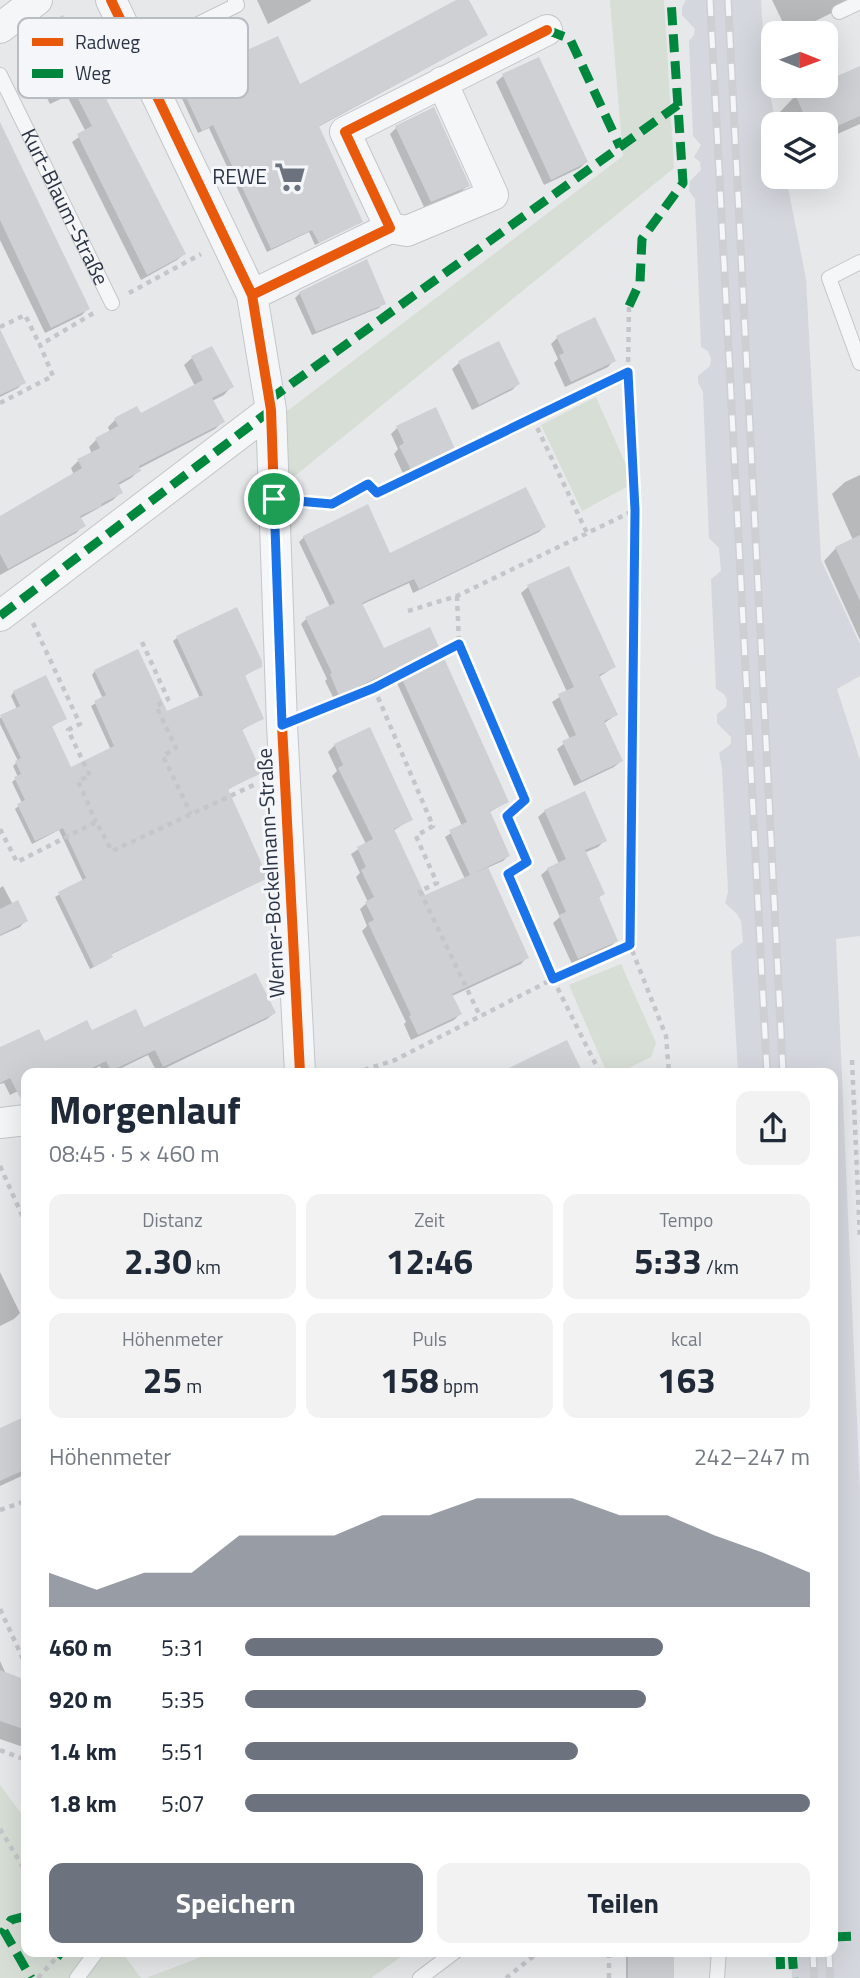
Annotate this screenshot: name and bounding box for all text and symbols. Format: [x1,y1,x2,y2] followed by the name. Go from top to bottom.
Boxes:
[18,18,248,98] legend
[761,21,838,98] north arrow
[761,21,838,189] map controls
[75,27,140,56] text: Radweg
[75,58,111,87] text: Weg
[761,112,838,189] button: layers
[14,123,118,290] street label: Kurt-Blaum-Straße
[212,160,267,192] place label: REWE
[273,160,307,194] supermarket icon: REWE
[244,469,304,529] pin
[255,480,293,518] icon: arrive
[247,747,293,999] street label: Werner-Bockelmann-Straße
[49,1081,241,1139] text: Morgenlauf
[736,1091,810,1165] button: share
[49,1136,219,1171] text: 08:45 · 5 × 460 m
[142,1205,203,1234] text: Distanz
[414,1205,445,1234] text: Zeit
[660,1205,713,1234] text: Tempo
[124,1234,192,1288] text: 2.30
[386,1234,473,1288] text: 12:46
[634,1234,702,1288] text: 5:33
[192,1252,221,1281] text: km
[702,1252,739,1281] text: /km
[122,1324,223,1353] text: Höhenmeter
[412,1324,447,1353] text: Puls
[671,1324,702,1353] text: kcal
[143,1353,182,1407] text: 25
[380,1353,439,1407] text: 158
[657,1353,716,1407] text: 163
[182,1371,202,1400] text: m
[439,1371,479,1400] text: bpm
[49,1439,171,1474] text: Höhenmeter
[694,1439,810,1474] text: 242–247 m
[49,1630,112,1665] text: 460 m
[161,1630,205,1665] text: 5:31
[49,1682,112,1717] text: 920 m
[161,1682,205,1717] text: 5:35
[49,1734,117,1769] text: 1.4 km
[161,1734,205,1769] text: 5:51
[49,1786,117,1821] text: 1.8 km
[161,1786,205,1821] text: 5:07
[49,1863,423,1943] button: Speichern
[437,1863,810,1943] button: Teilen

